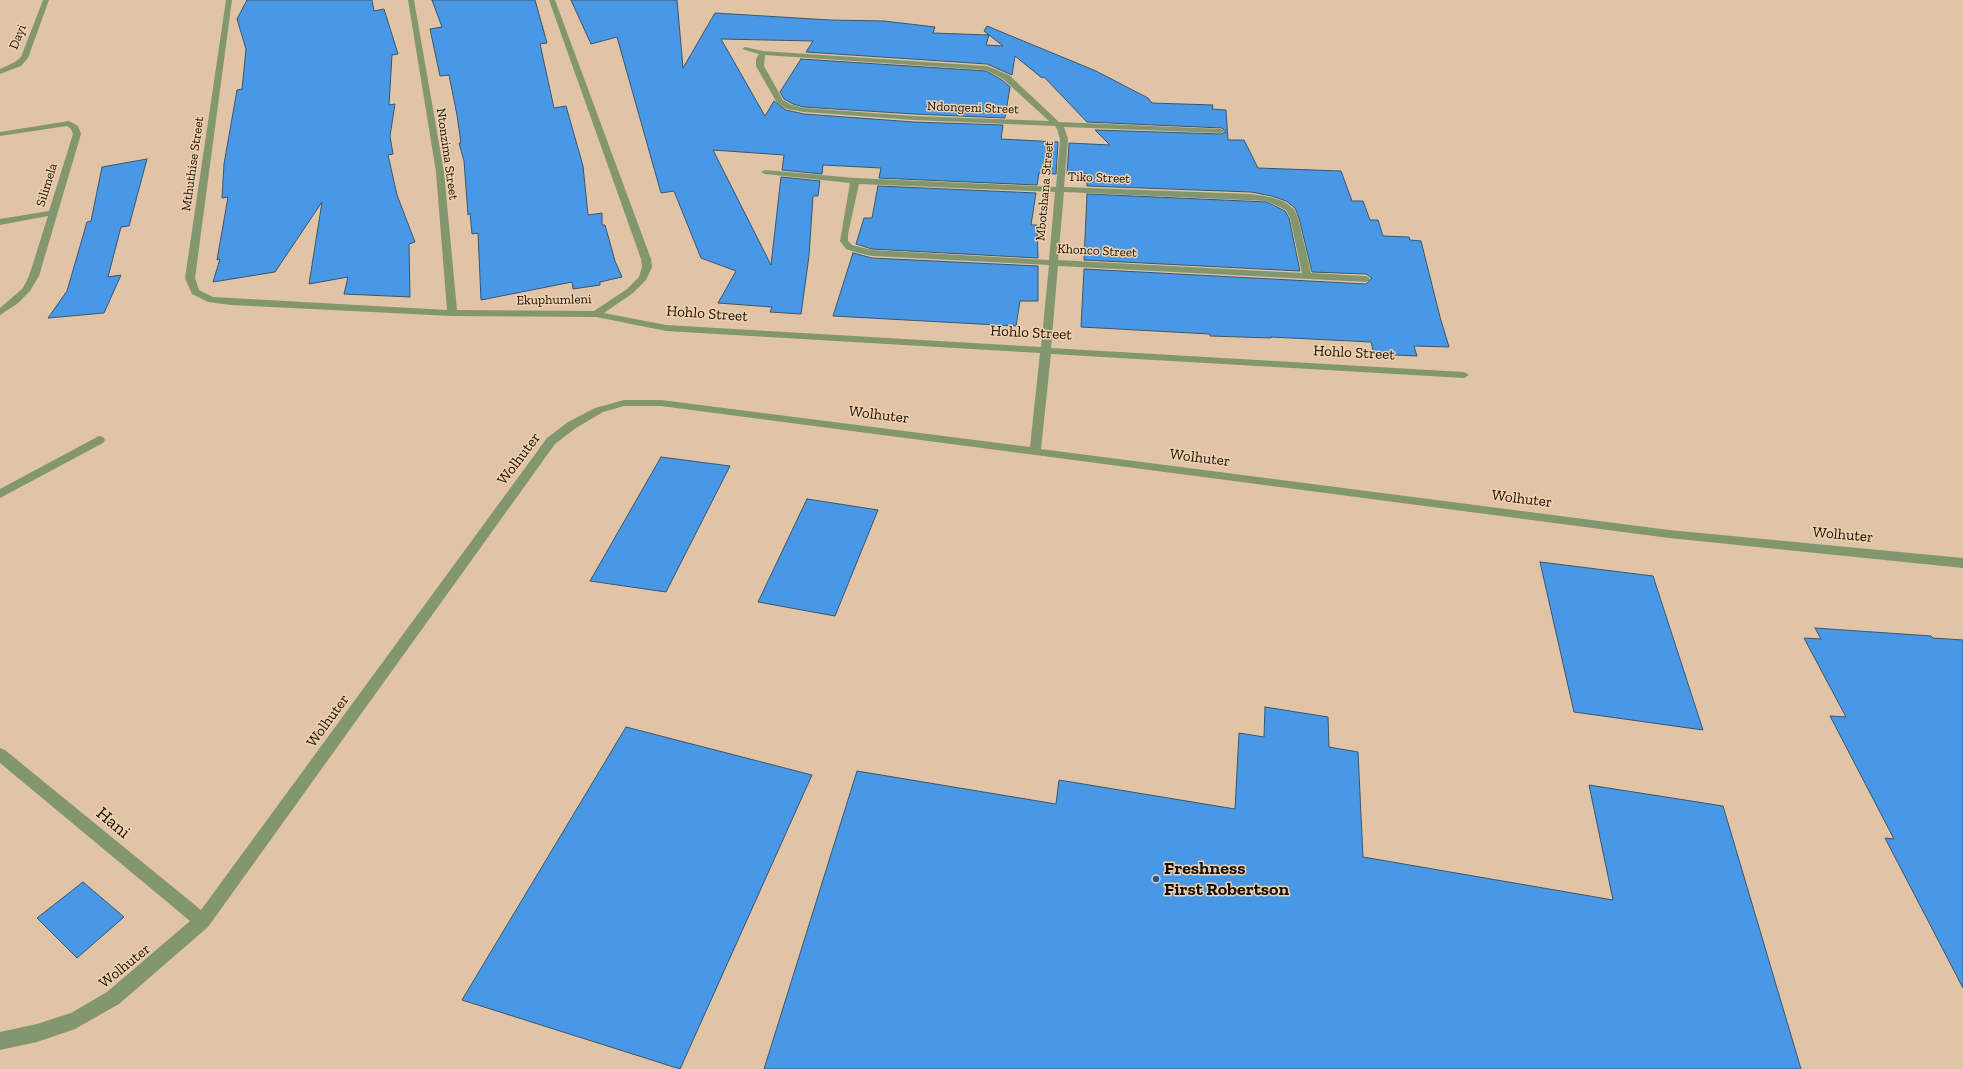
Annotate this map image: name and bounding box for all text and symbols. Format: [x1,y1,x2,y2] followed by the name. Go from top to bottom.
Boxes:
[6,22,30,52] street label: Dayi
[927,99,1019,117] street label: Ndongeni Street
[433,107,461,201] street label: Ntonzima Street
[179,116,207,212] street label: Mthuthise Street
[1033,140,1057,242] street label: Mbotshana Street
[33,161,61,209] street label: Silimela
[1068,169,1130,187] street label: Tiko Street
[1057,241,1137,261] street label: Khonco Street
[516,292,592,308] street label: Ekuphumleni
[666,302,748,326] street label: Hohlo Street
[990,322,1072,344] street label: Hohlo Street
[1313,342,1395,364] street label: Hohlo Street
[848,402,910,428] street label: Wolhuter
[494,429,544,489] street label: Wolhuter
[1169,445,1231,471] street label: Wolhuter
[1491,486,1553,512] street label: Wolhuter
[1812,523,1874,547] street label: Wolhuter
[303,691,353,751] street label: Wolhuter
[92,803,134,843] street label: Hani
[1164,858,1289,900] place label: Freshness First Robertson
[1151,874,1161,884] marker: Freshness First Robertson
[96,940,154,992] street label: Wolhuter

